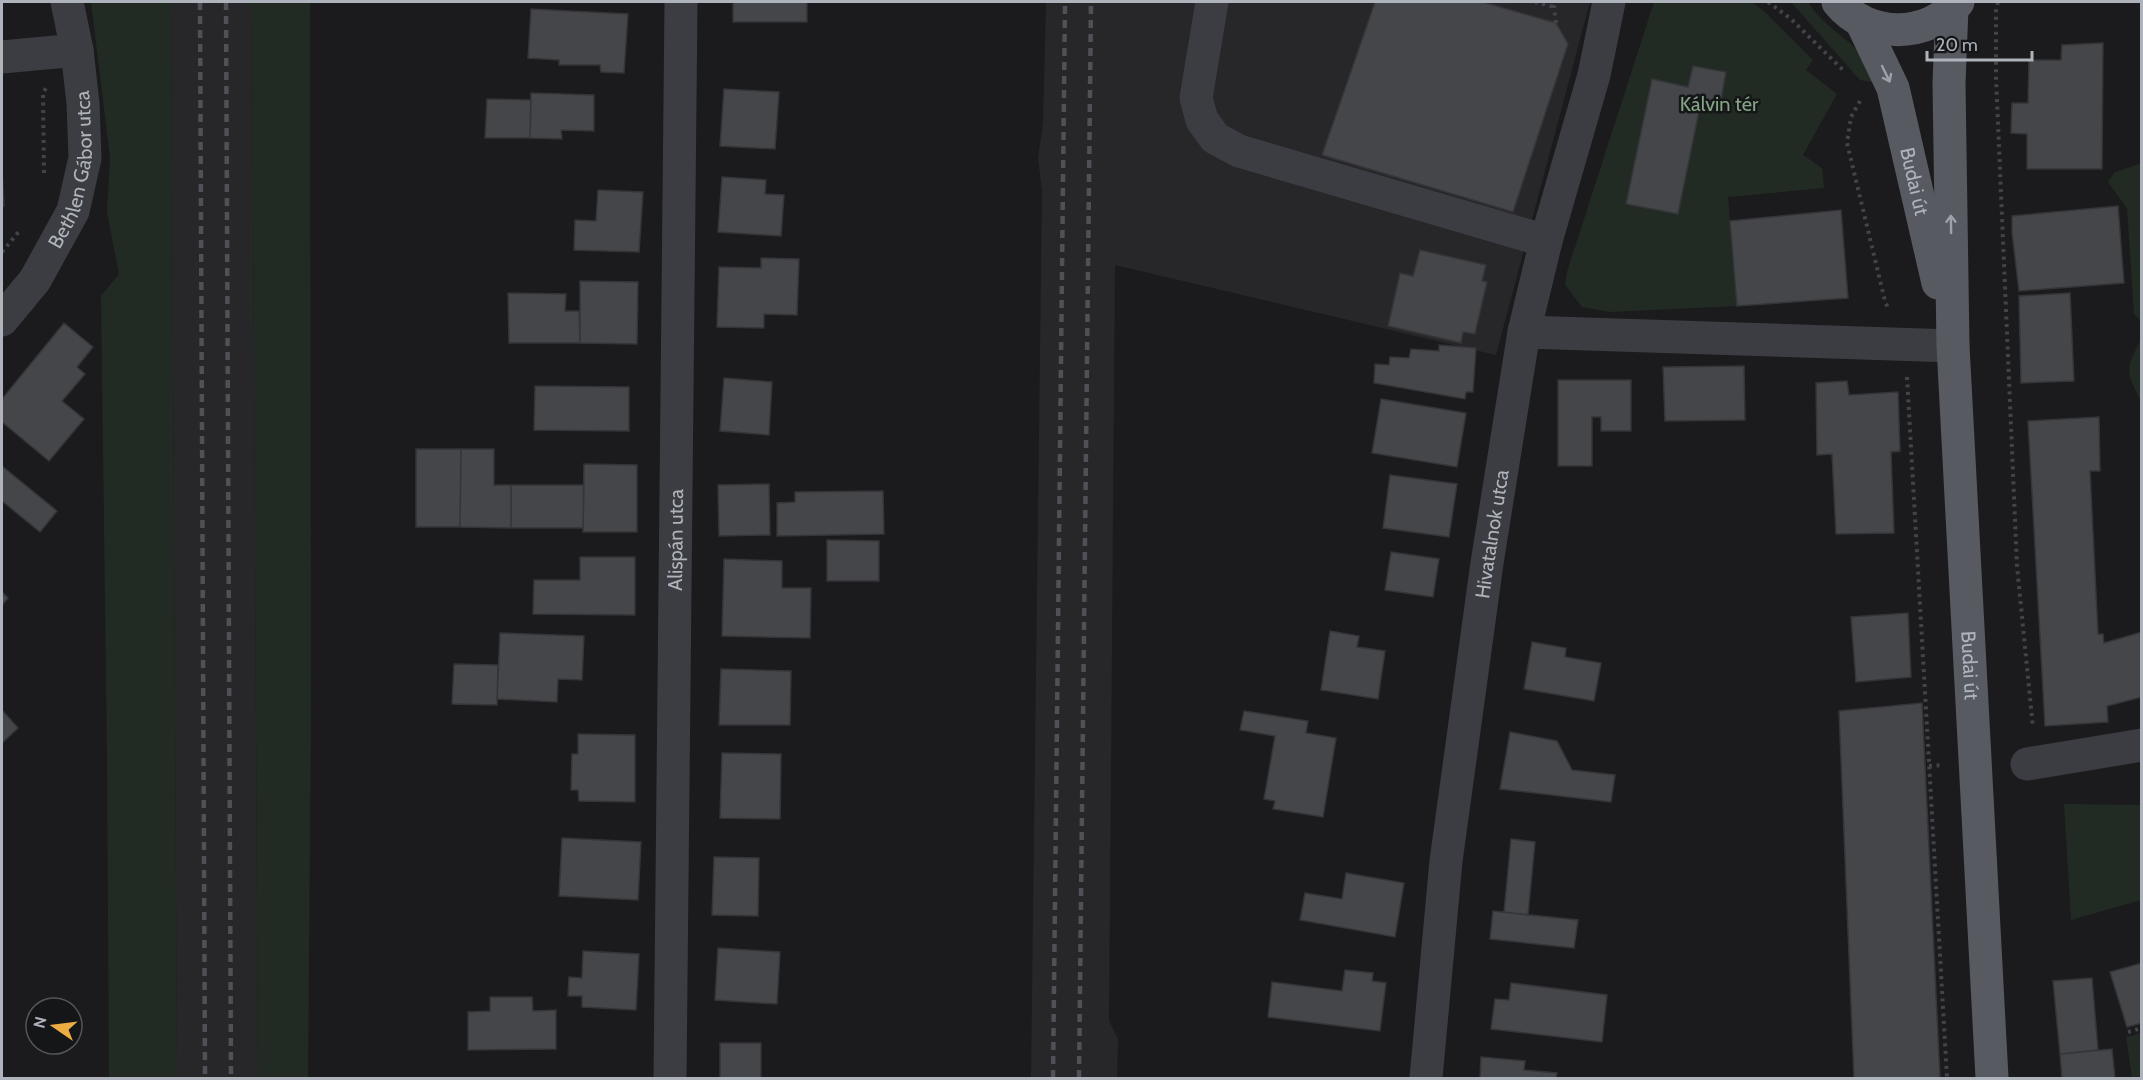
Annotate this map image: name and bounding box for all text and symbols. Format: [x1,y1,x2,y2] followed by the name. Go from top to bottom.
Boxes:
[1927,24,2032,62] scale bar
[1936,34,1978,56] text: 20 m
[1881,64,1893,82] one-way arrow
[43,89,97,252] street label: Bethlen Gábor utca
[1680,92,1759,116] park label: Kálvin tér
[1895,145,1934,218] street label: Budai út
[1945,215,1957,235] one-way arrow
[1470,468,1514,600] street label: Hivatalnok utca
[663,489,688,591] street label: Alispán utca
[1956,630,1984,701] street label: Budai út
[24,996,84,1056] north arrow
[29,1015,51,1030] text: N

